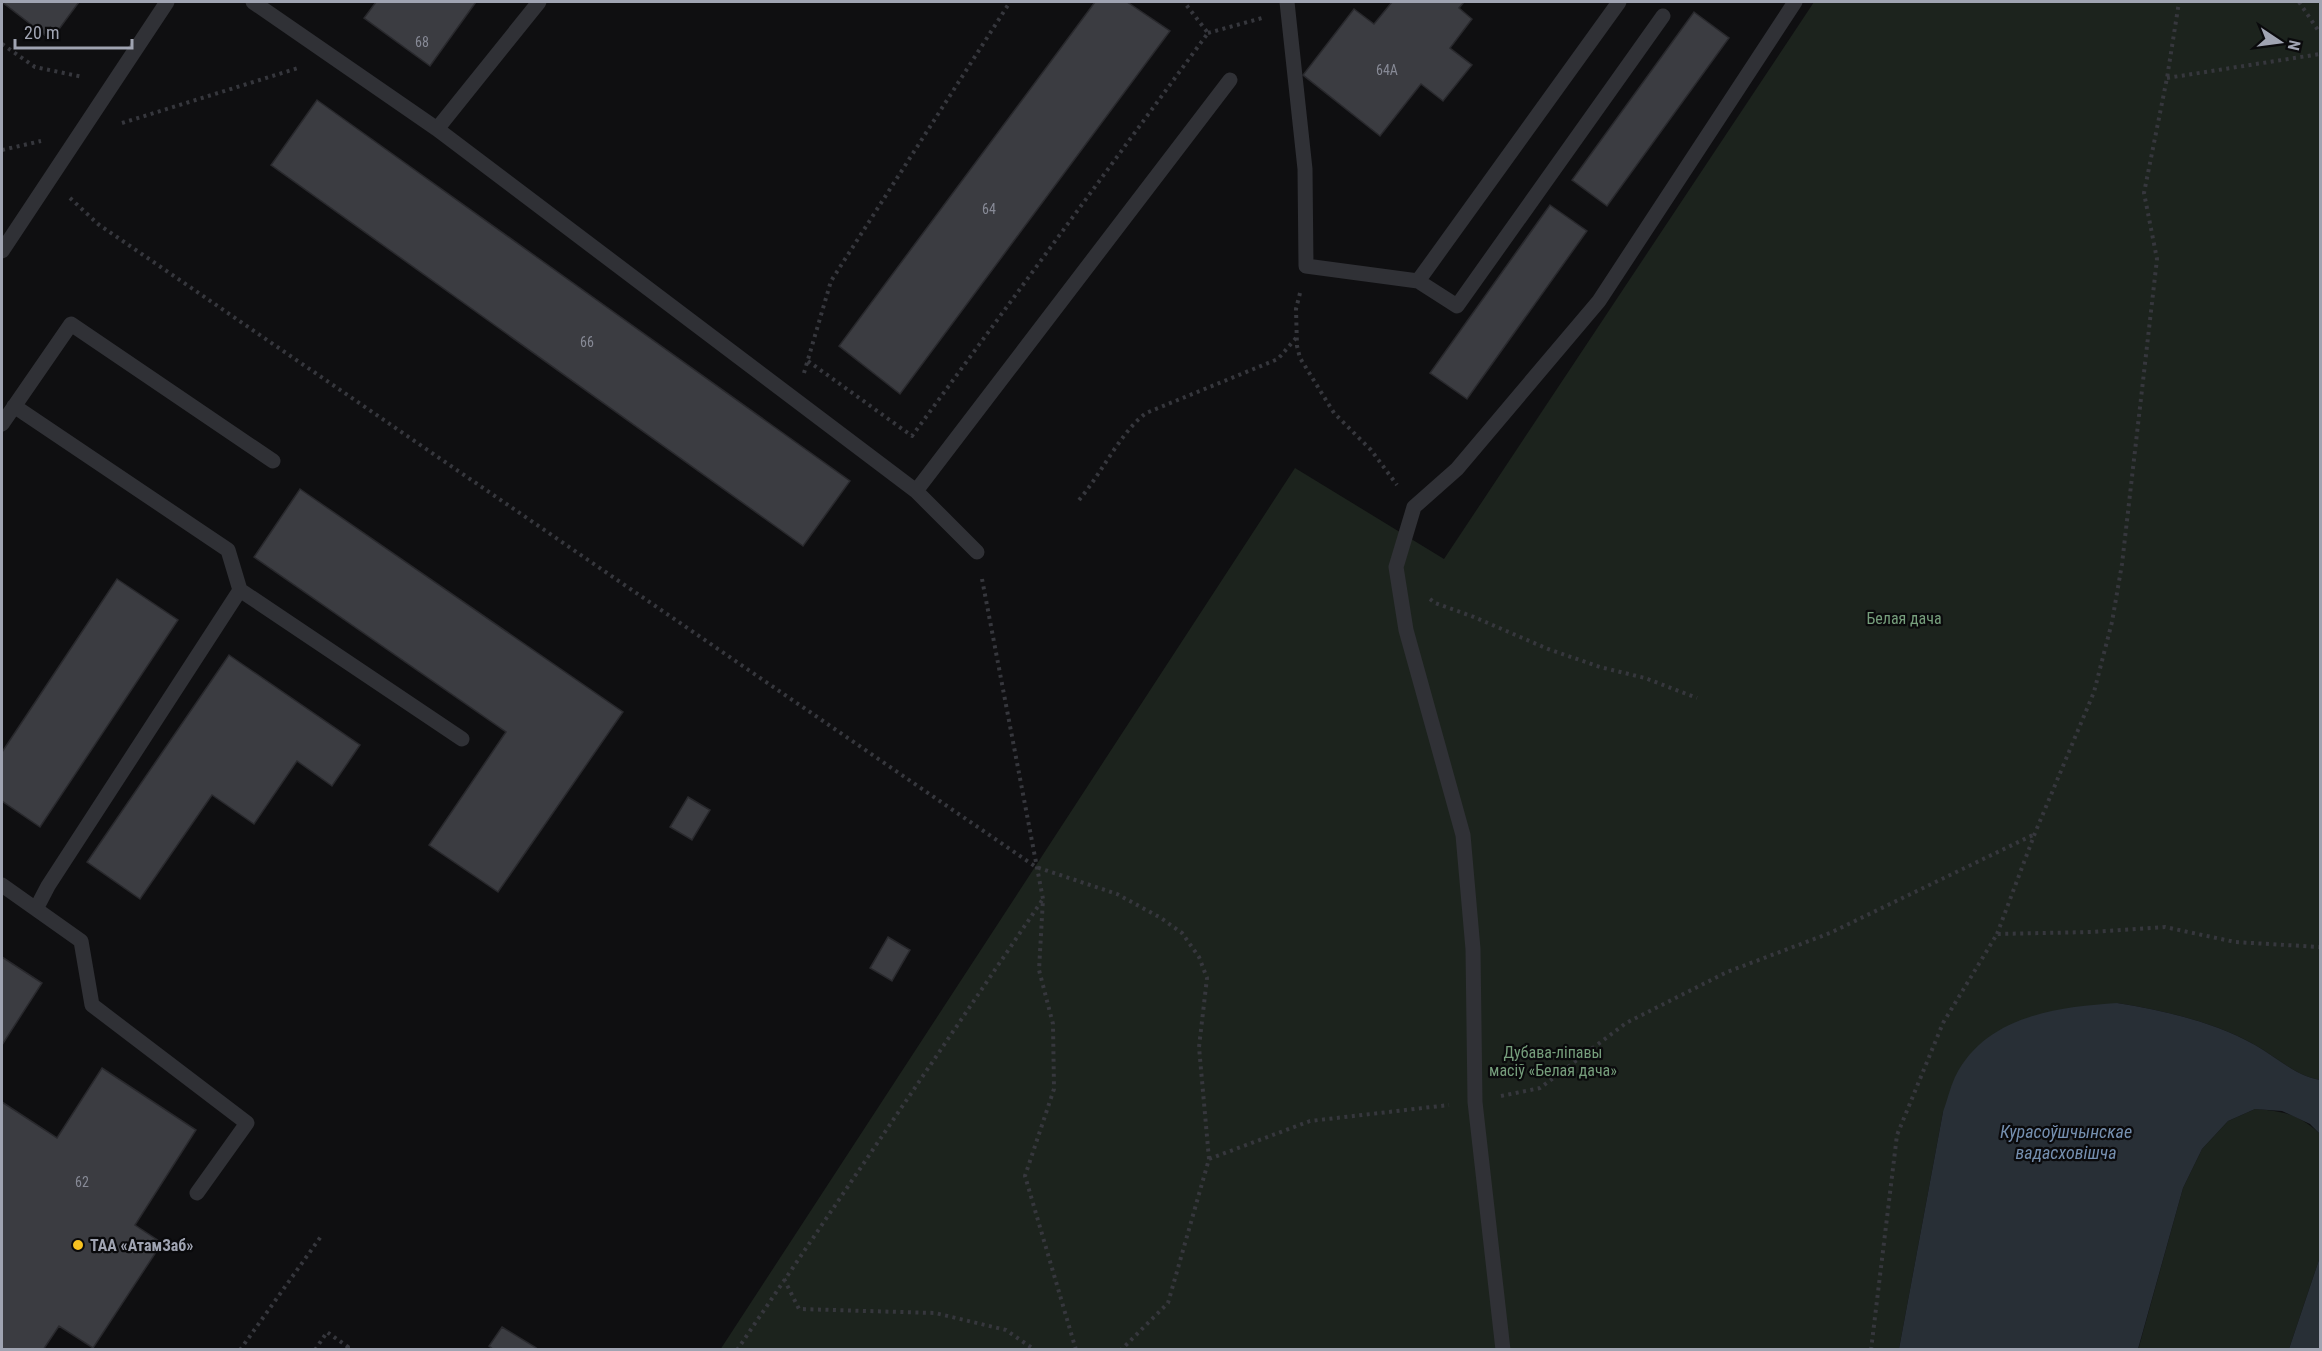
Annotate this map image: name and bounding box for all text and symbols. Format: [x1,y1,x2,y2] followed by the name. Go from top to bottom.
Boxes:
[15,12,132,50] scale bar
[2250,12,2310,72] north arrow
[24,22,59,43] text: 20 m
[415,34,429,50] house number: 68
[2284,38,2304,52] text: N
[1376,62,1398,78] house number: 64А
[982,201,996,217] house number: 64
[580,334,594,350] house number: 66
[1866,609,1942,628] park label: Белая дача
[1489,1043,1617,1080] park label: Дубава-ліпавы масіў «Белая дача»
[2000,1121,2132,1163] water label: Курасоўшчынскае вадасховішча
[75,1174,89,1190] house number: 62
[90,1236,194,1255] place label: ТАА «АтамЗаб»
[71,1238,85,1252] marker: ТАА «АтамЗаб»

